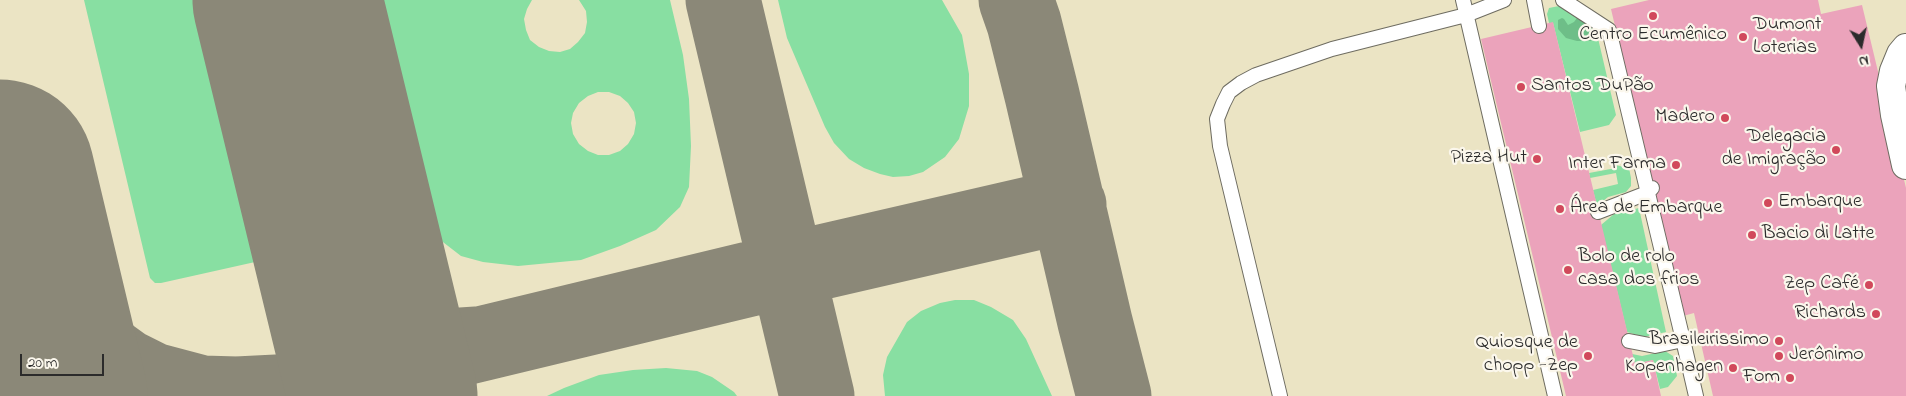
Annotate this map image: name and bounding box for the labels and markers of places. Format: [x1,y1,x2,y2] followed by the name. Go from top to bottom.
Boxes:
[1647,10,1659,22] marker: Centro Ecumênico
[1753,14,1822,61] place label: Dumont Loterias
[1579,24,1727,48] place label: Centro Ecumênico
[1737,31,1749,43] marker: Dumont Loterias
[1531,75,1654,99] place label: Santos DuPão
[1515,81,1527,93] marker: Santos DuPão
[1655,106,1715,130] place label: Madero
[1719,112,1731,124] marker: Madero
[1722,126,1826,173] place label: Delegacia de Imigração
[1830,144,1842,156] marker: Delegacia de Imigração
[1451,147,1527,171] place label: Pizza Hut
[1531,153,1543,165] marker: Pizza Hut
[1568,153,1666,177] place label: Inter Farma
[1670,159,1682,171] marker: Inter Farma
[1778,191,1862,215] place label: Embarque
[1570,197,1722,221] place label: Área de Embarque
[1762,197,1774,209] marker: Embarque
[1554,203,1566,215] marker: Área de Embarque
[1762,223,1875,247] place label: Bacio di Latte
[1746,229,1758,241] marker: Bacio di Latte
[1578,246,1700,293] place label: Bolo de rolo casa dos frios
[1562,264,1574,276] marker: Bolo de rolo casa dos frios
[1784,273,1859,297] place label: Zep Café
[1863,279,1875,291] marker: Zep Café
[1795,302,1866,326] place label: Richards
[1870,308,1882,320] marker: Richards
[1649,329,1769,353] place label: Brasileirissimo
[1476,332,1578,379] place label: Quiosque de chopp -Zep
[1773,335,1785,347] marker: Brasileirissimo
[1789,344,1864,368] place label: Jerônimo
[1582,350,1594,362] marker: Quiosque de chopp -Zep
[1773,350,1785,362] marker: Jerônimo
[1625,356,1723,380] place label: Kopenhagen
[1727,362,1739,374] marker: Kopenhagen
[1743,366,1780,390] place label: Fom
[1784,372,1796,384] marker: Fom

